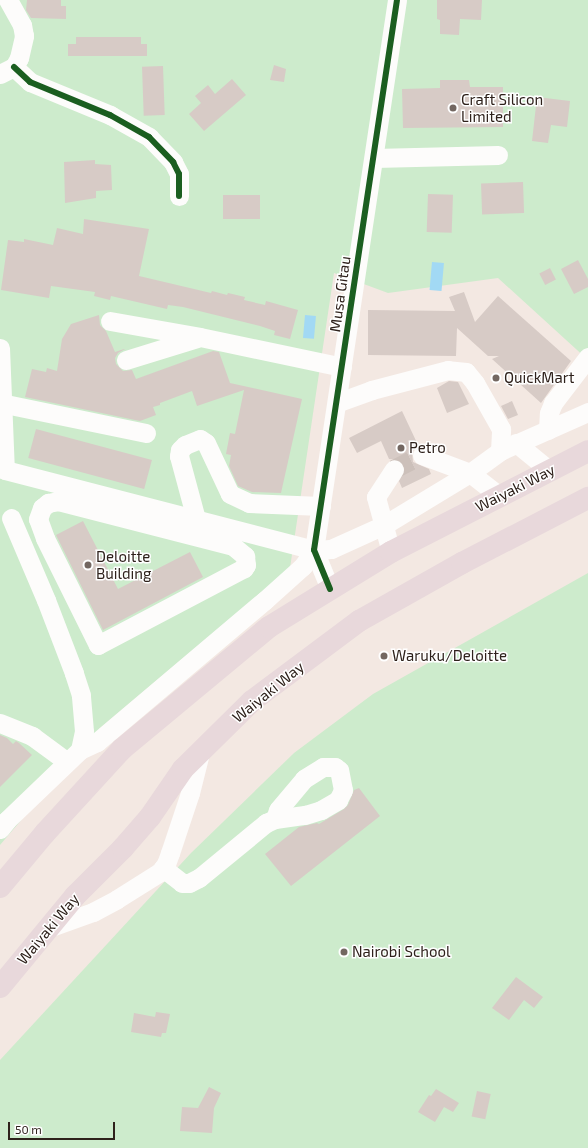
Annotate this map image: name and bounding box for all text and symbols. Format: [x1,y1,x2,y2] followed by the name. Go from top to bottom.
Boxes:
[461,90,543,125] place label: Craft Silicon Limited
[448,103,458,113] marker: Craft Silicon Limited
[326,255,354,333] street label: Musa Gitau
[504,369,574,387] place label: QuickMart
[491,373,501,383] marker: QuickMart
[409,439,446,457] place label: Petro
[396,443,406,453] marker: Petro
[472,460,558,516] street label: Waiyaki Way
[96,547,151,582] place label: Deloitte Building
[83,560,93,570] marker: Deloitte Building
[392,647,507,665] place label: Waruku/Deloitte
[379,651,389,661] marker: Waruku/Deloitte
[229,658,307,726] street label: Waiyaki Way
[13,890,83,968] street label: Waiyaki Way
[352,943,450,961] place label: Nairobi School
[339,947,349,957] marker: Nairobi School
[10,1114,117,1140] scale bar
[15,1122,42,1136] text: 50 m

